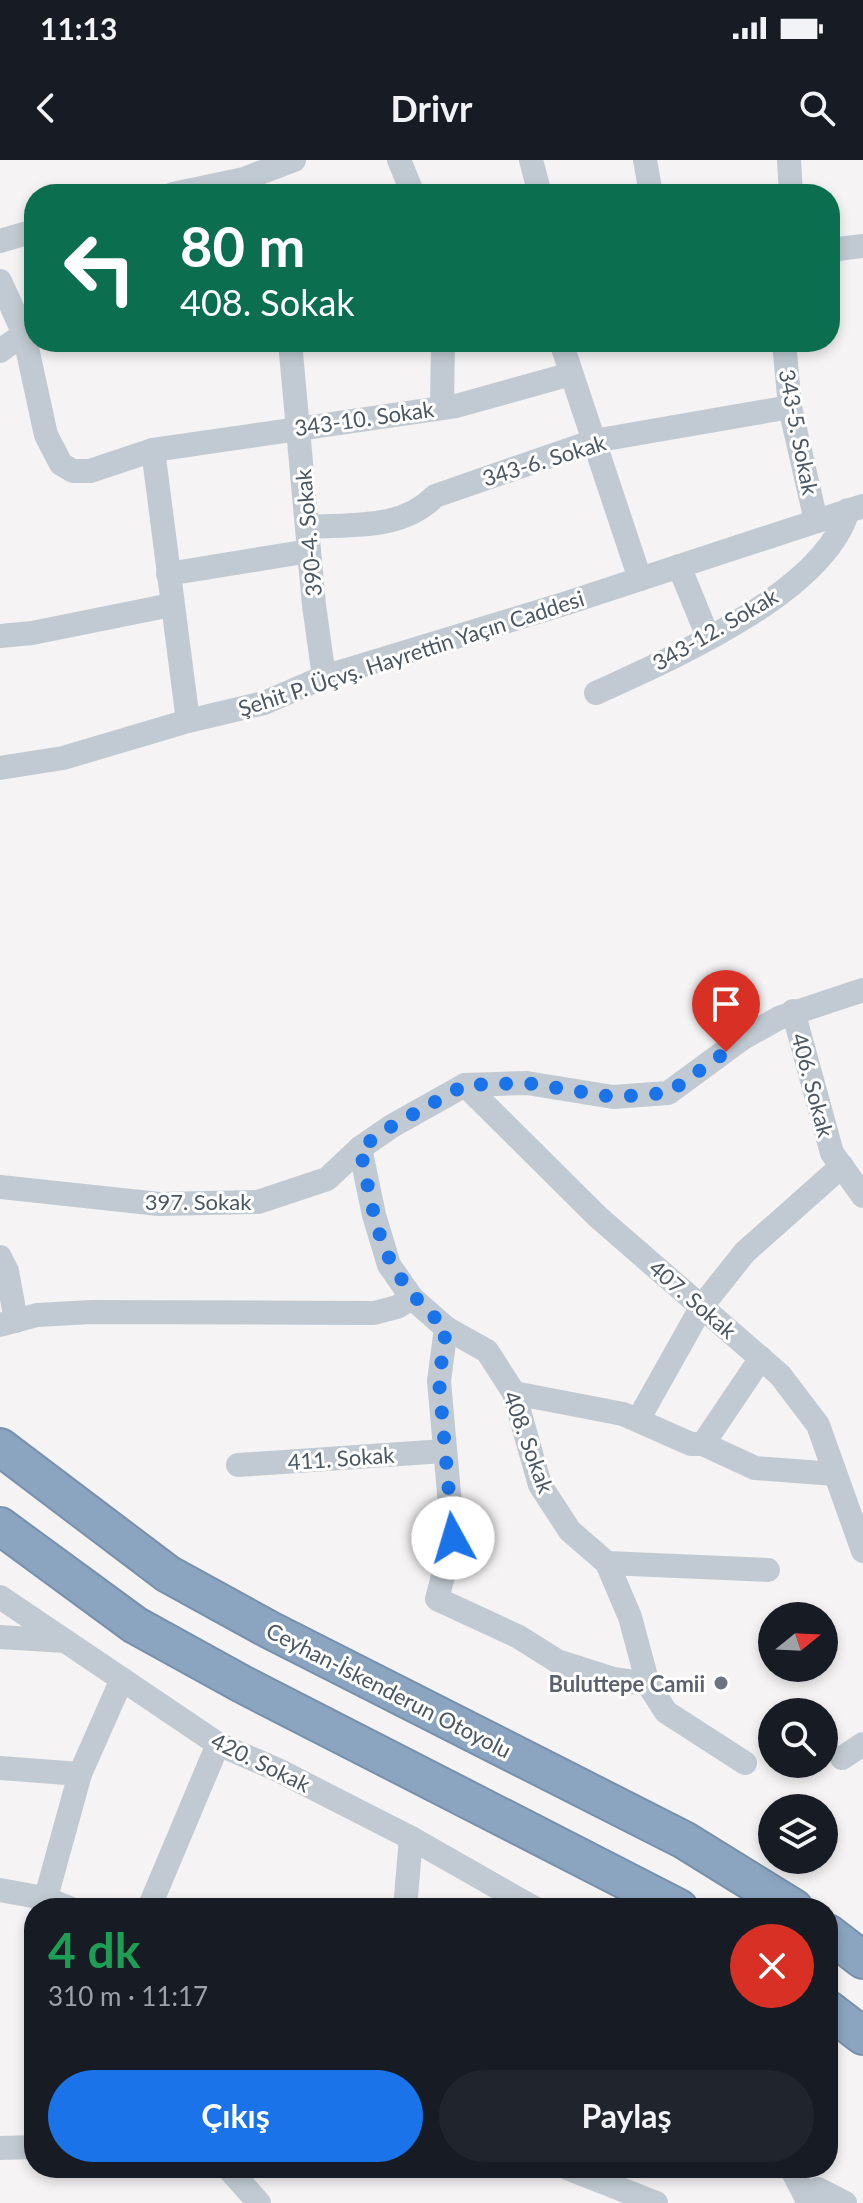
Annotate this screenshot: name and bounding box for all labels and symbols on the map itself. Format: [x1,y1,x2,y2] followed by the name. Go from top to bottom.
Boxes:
[774,367,825,498] street label: 343-5. Sokak
[293,395,436,441] street label: 343-10. Sokak
[479,428,610,492] street label: 343-6. Sokak
[289,467,327,598] street label: 390-4. Sokak
[647,582,783,676] street label: 343-12. Sokak
[235,584,587,722] street label: Şehit P. Üçvş. Hayrettin Yaçın Caddesi
[692,970,760,1052] pin
[786,1030,840,1141] street label: 406. Sokak
[145,1188,252,1215] street label: 397. Sokak
[644,1254,743,1345] street label: 407. Sokak
[498,1387,560,1498] street label: 408. Sokak
[287,1441,396,1475] street label: 411. Sokak
[411,1496,495,1580] position arrow
[758,1602,838,1682] north arrow
[262,1616,516,1764] street label: Ceyhan-İskenderun Otoyolu
[548,1670,705,1697] place label: Buluttepe Camii
[712,1674,730,1692] marker: Buluttepe Camii
[207,1726,316,1798] street label: 420. Sokak

